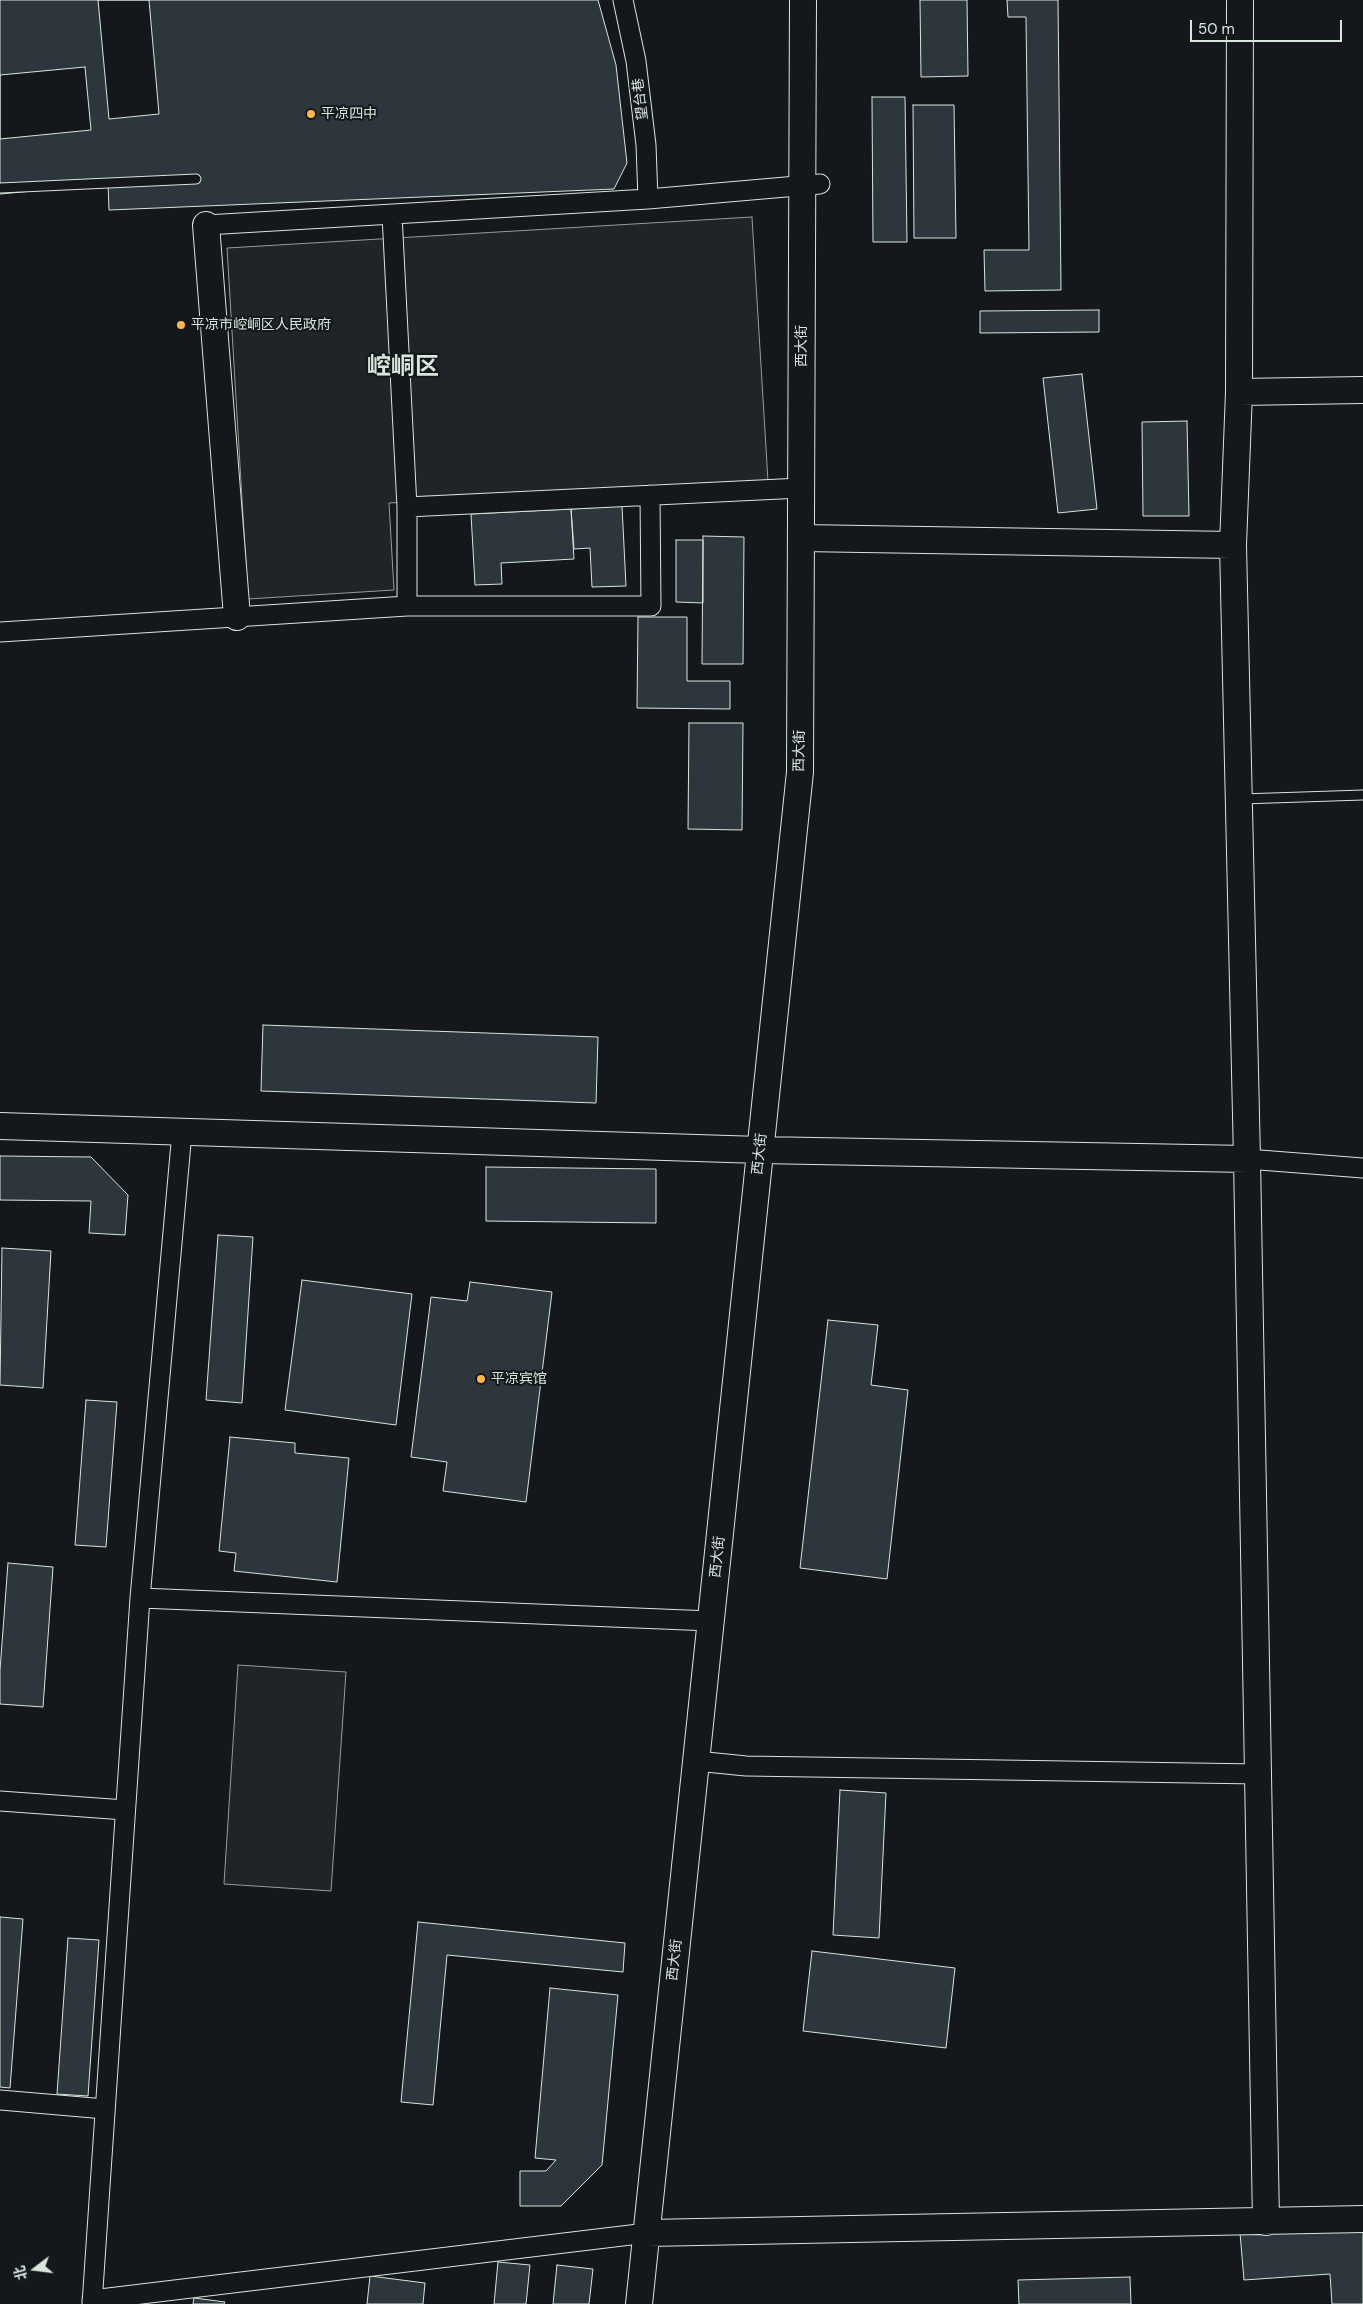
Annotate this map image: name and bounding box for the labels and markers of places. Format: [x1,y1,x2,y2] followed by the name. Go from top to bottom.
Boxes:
[321,106,377,122] place label: 平凉四中
[305,108,317,120] marker: 平凉四中
[191,317,331,333] place label: 平凉市崆峒区人民政府
[175,319,187,331] marker: 平凉市崆峒区人民政府
[491,1371,547,1387] place label: 平凉宾馆
[475,1373,487,1385] marker: 平凉宾馆

